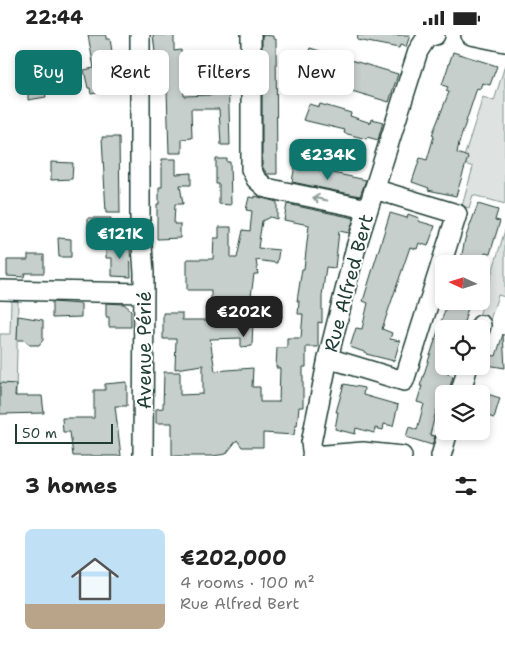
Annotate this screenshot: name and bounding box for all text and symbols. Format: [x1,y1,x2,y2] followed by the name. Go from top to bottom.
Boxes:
[25,5,83,30] text: 22:44
[15,50,82,95] chip: Buy
[92,50,169,95] chip: Rent
[179,50,269,95] chip: Filters
[279,50,354,95] chip: New
[293,139,363,181] pin: €234K
[300,144,356,165] text: €234K
[313,193,329,203] one-way arrow
[318,211,379,355] street label: Rue Alfred Bert
[85,217,155,260] pin: €121K
[97,223,143,244] text: €121K
[435,255,490,310] north arrow
[435,255,490,440] map controls
[132,291,157,409] street label: Avenue Périé
[209,295,279,338] pin: €202K
[217,301,271,322] text: €202K
[435,320,490,375] button: locate
[435,385,490,440] button: layers
[15,421,112,444] scale bar
[22,424,57,442] text: 50 m
[25,472,117,500] text: 3 homes
[452,472,480,500] icon: filters
[180,544,287,572] text: €202,000
[65,549,125,609] icon: home
[180,572,315,593] text: 4 rooms · 100 m²
[180,593,300,614] text: Rue Alfred Bert

